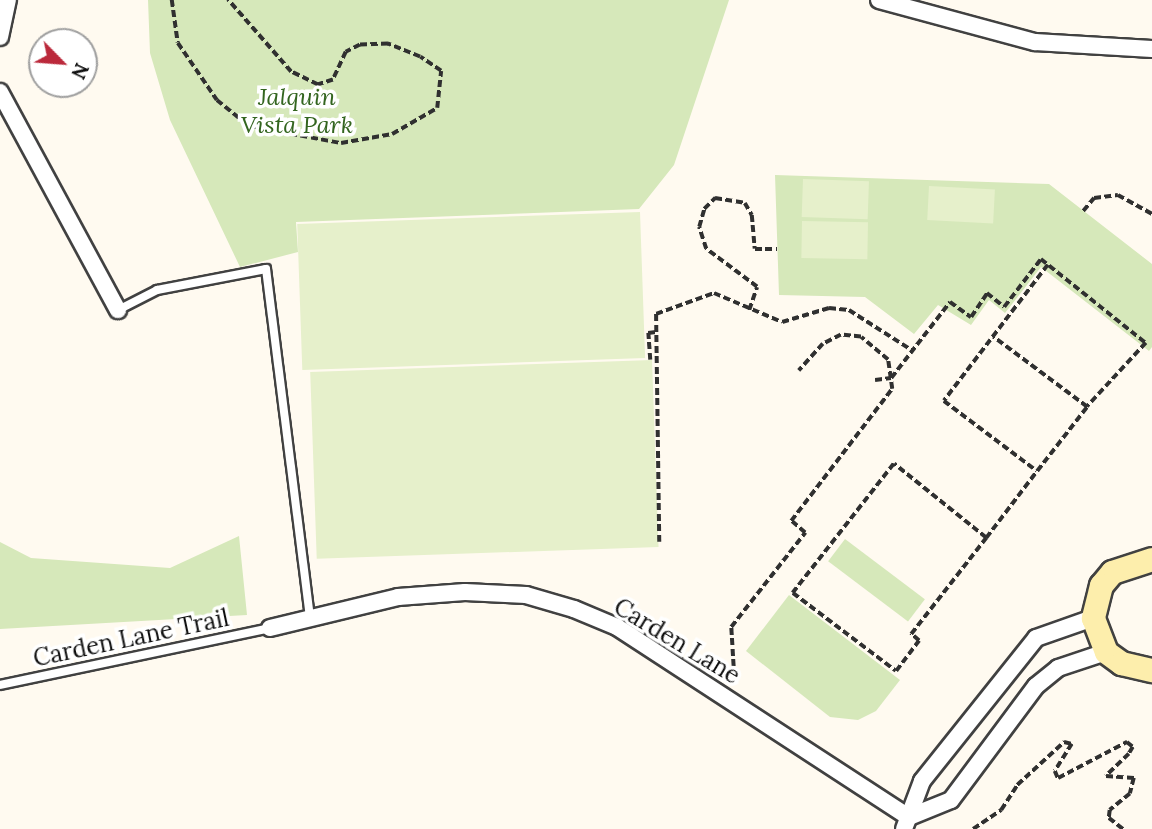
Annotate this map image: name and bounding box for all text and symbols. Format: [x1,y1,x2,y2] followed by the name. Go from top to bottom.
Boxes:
[28,28,98,98] north arrow
[66,59,94,83] text: N
[241,83,353,139] park label: Jalquin Vista Park
[609,592,745,690] street label: Carden Lane
[31,603,231,673] street label: Carden Lane Trail

